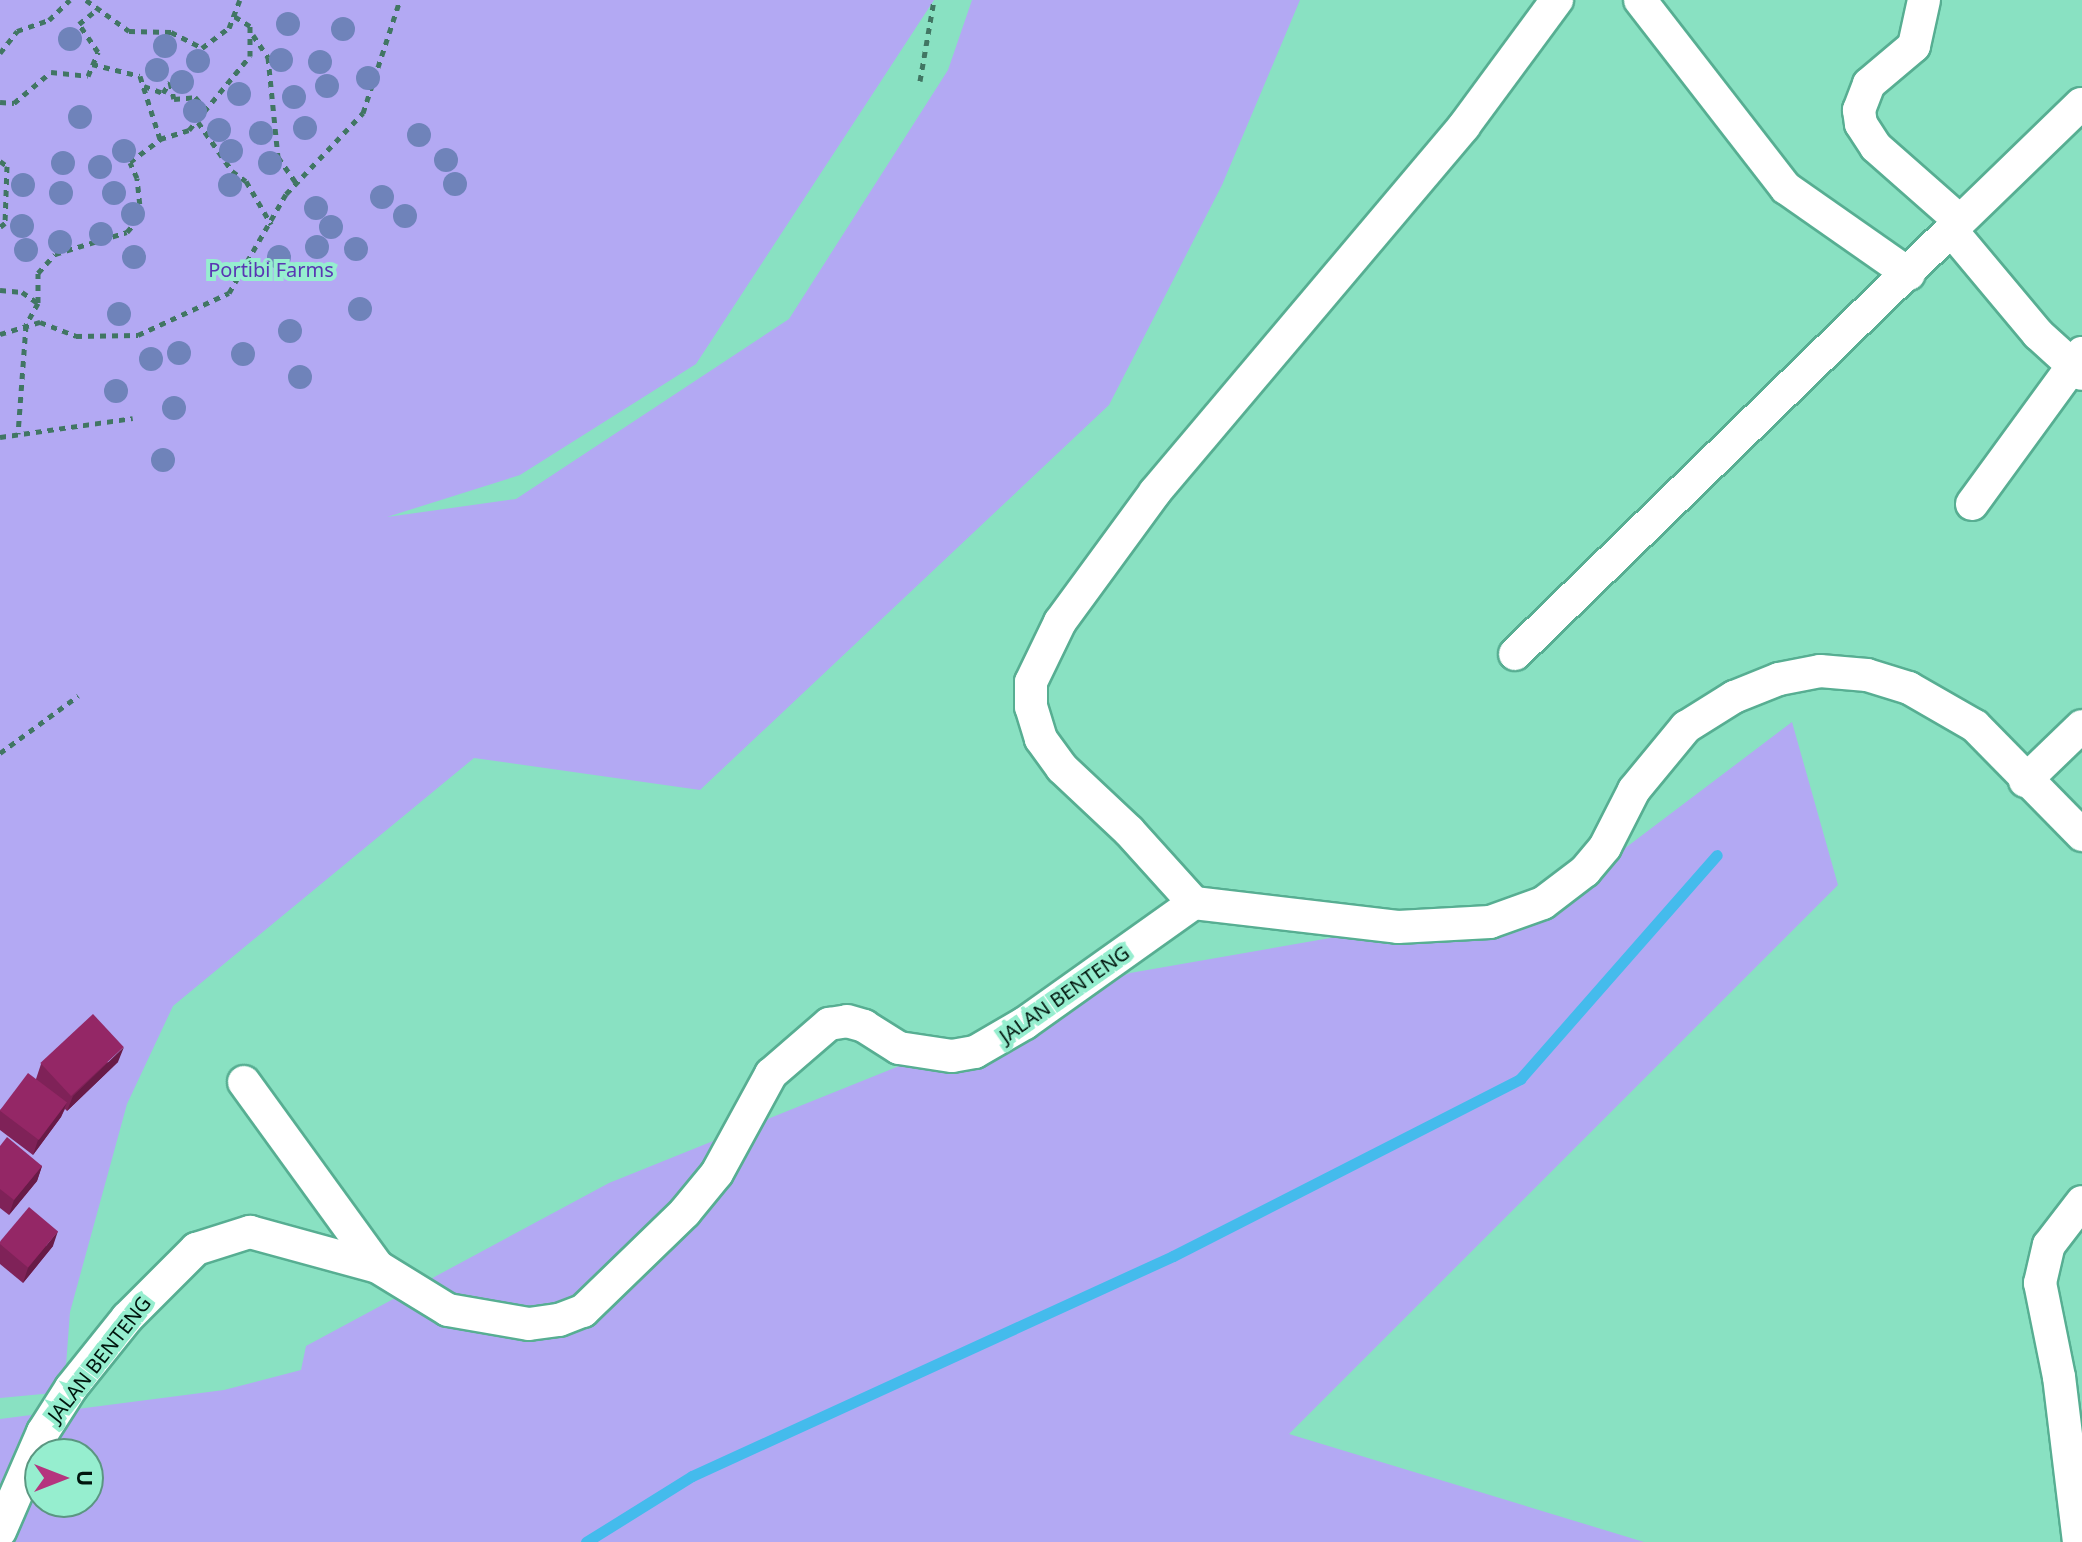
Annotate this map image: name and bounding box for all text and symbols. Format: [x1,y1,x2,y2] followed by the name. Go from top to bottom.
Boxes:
[208,257,334,281] park label: Portibi Farms
[994,940,1134,1048] street label: JALAN BENTENG
[42,1291,156,1427] street label: JALAN BENTENG
[24,1438,104,1518] north arrow
[71,1470,101,1486] text: U

